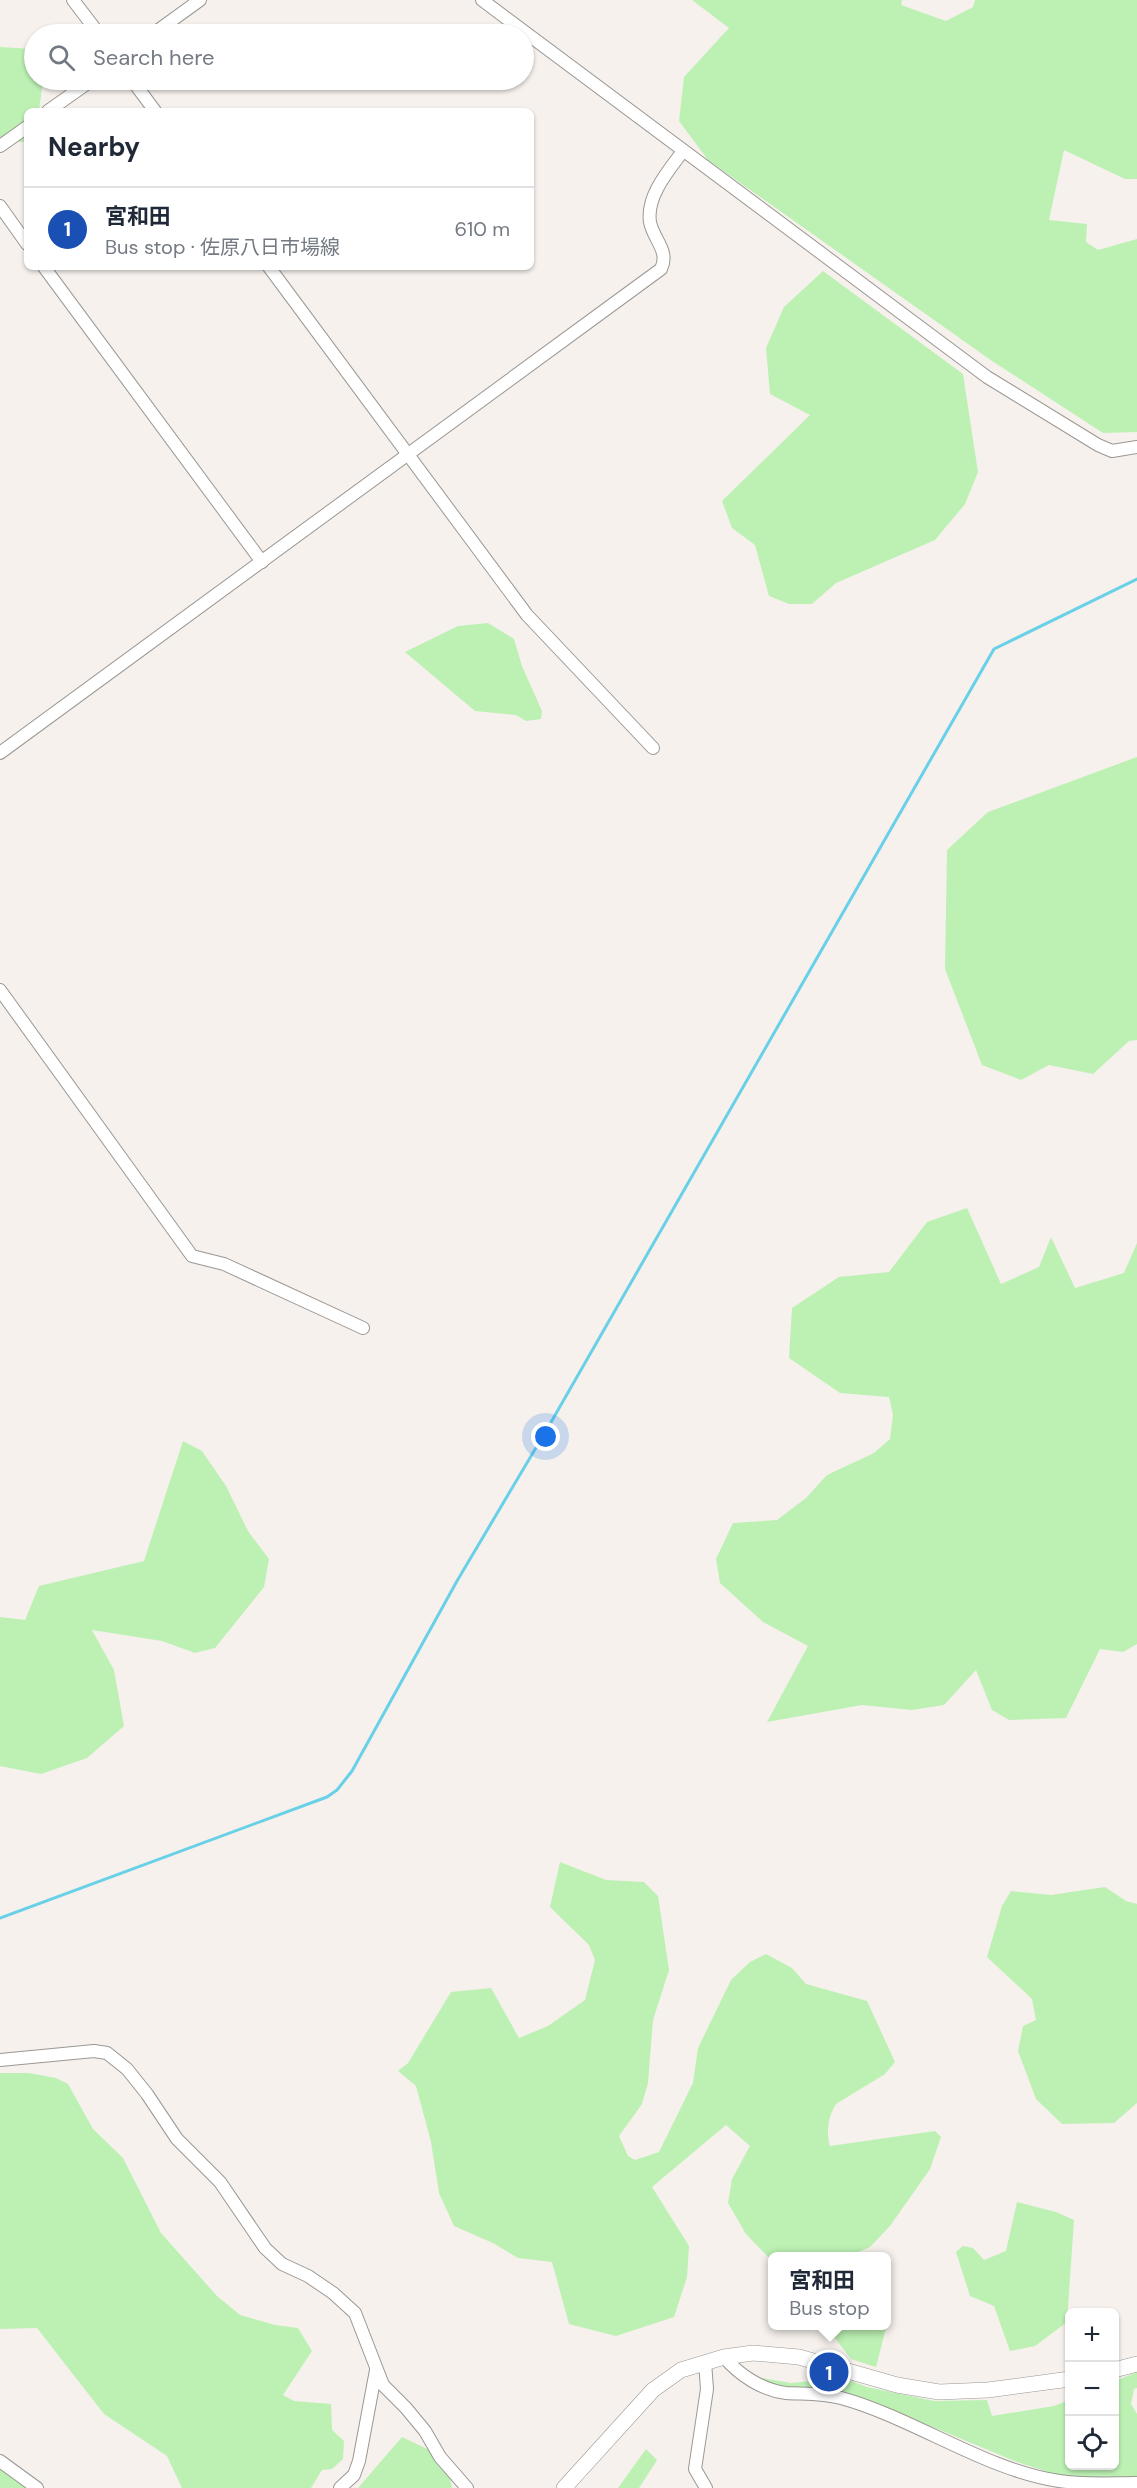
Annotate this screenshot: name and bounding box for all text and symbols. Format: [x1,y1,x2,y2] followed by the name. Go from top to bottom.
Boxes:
[24,24,534,90] search box
[45,41,78,74] icon: search
[93,43,214,72] text: Search here
[48,130,140,164] text: Nearby
[105,202,171,231] text: 宮和田
[64,216,71,242] text: 1
[454,216,510,242] text: 610 m
[105,234,340,260] text: Bus stop · 佐原八日市場線
[531,1422,560,1451] your location
[768,2252,891,2330] popup
[789,2266,855,2295] text: 宮和田
[789,2295,870,2321] text: Bus stop
[1065,2308,1119,2470] map controls
[1065,2308,1119,2362] button: +
[810,2350,848,2394] pin: 1
[1065,2362,1119,2416] button: −
[1065,2416,1119,2470] button: locate

